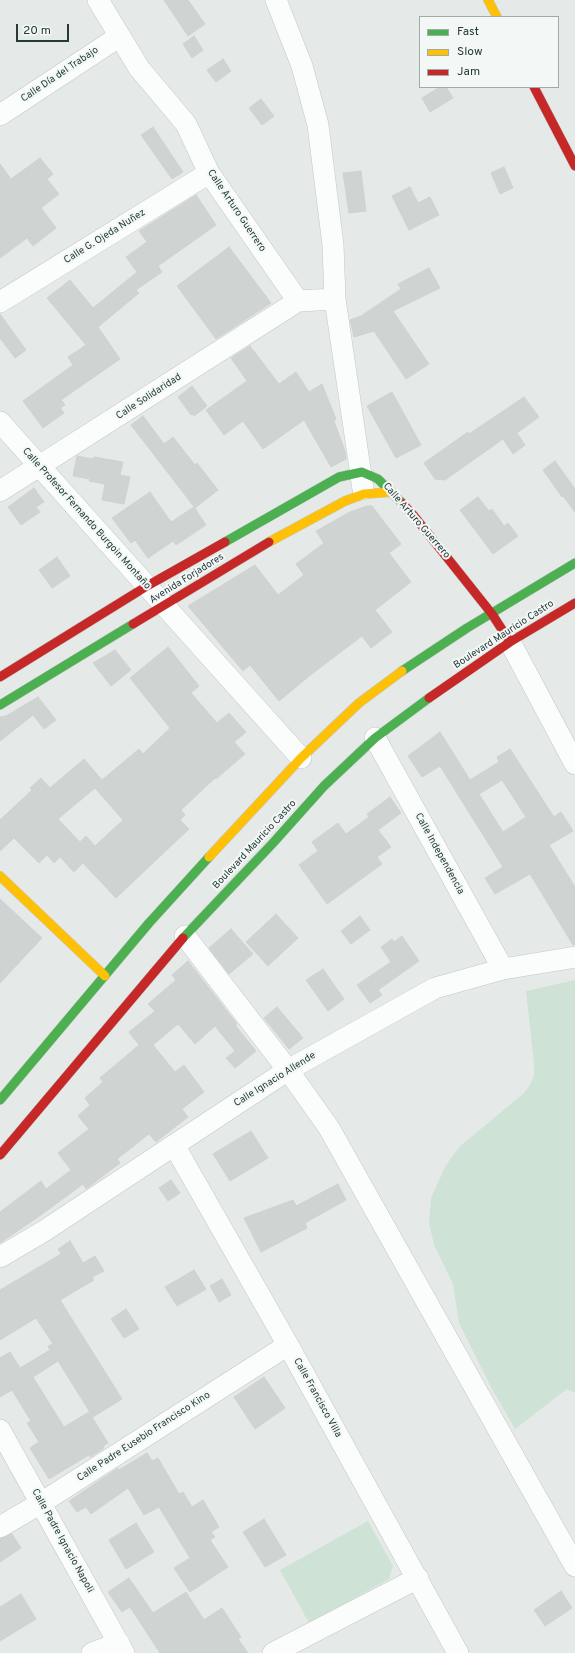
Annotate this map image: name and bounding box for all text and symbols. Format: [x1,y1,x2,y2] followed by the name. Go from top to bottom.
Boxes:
[18,16,71,42] scale bar
[419,16,559,88] legend
[23,23,51,39] text: 20 m
[457,24,479,40] text: Fast
[457,44,483,60] text: Slow
[19,45,101,105] street label: Calle Día del Trabajo
[457,64,480,80] text: Jam
[204,168,268,254] street label: Calle Arturo Guerrero
[62,207,148,267] street label: Calle G. Ojeda Nuñez
[114,371,184,423] street label: Calle Solidaridad
[19,446,153,592] street label: Calle Profesor Fernando Burgoin Montaño
[380,481,452,561] street label: Calle Arturo Guerrero
[148,551,226,607] street label: Avenida Forjadores
[452,598,556,672] street label: Boulevard Mauricio Castro
[211,798,299,892] street label: Boulevard Mauricio Castro
[412,811,466,897] street label: Calle Independencia
[232,1050,318,1110] street label: Calle Ignacio Allende
[290,1356,344,1440] street label: Calle Francisco Villa
[75,1389,213,1485] street label: Calle Padre Eusebio Francisco Kino
[28,1487,96,1595] street label: Calle Padre Ignacio Napoli

